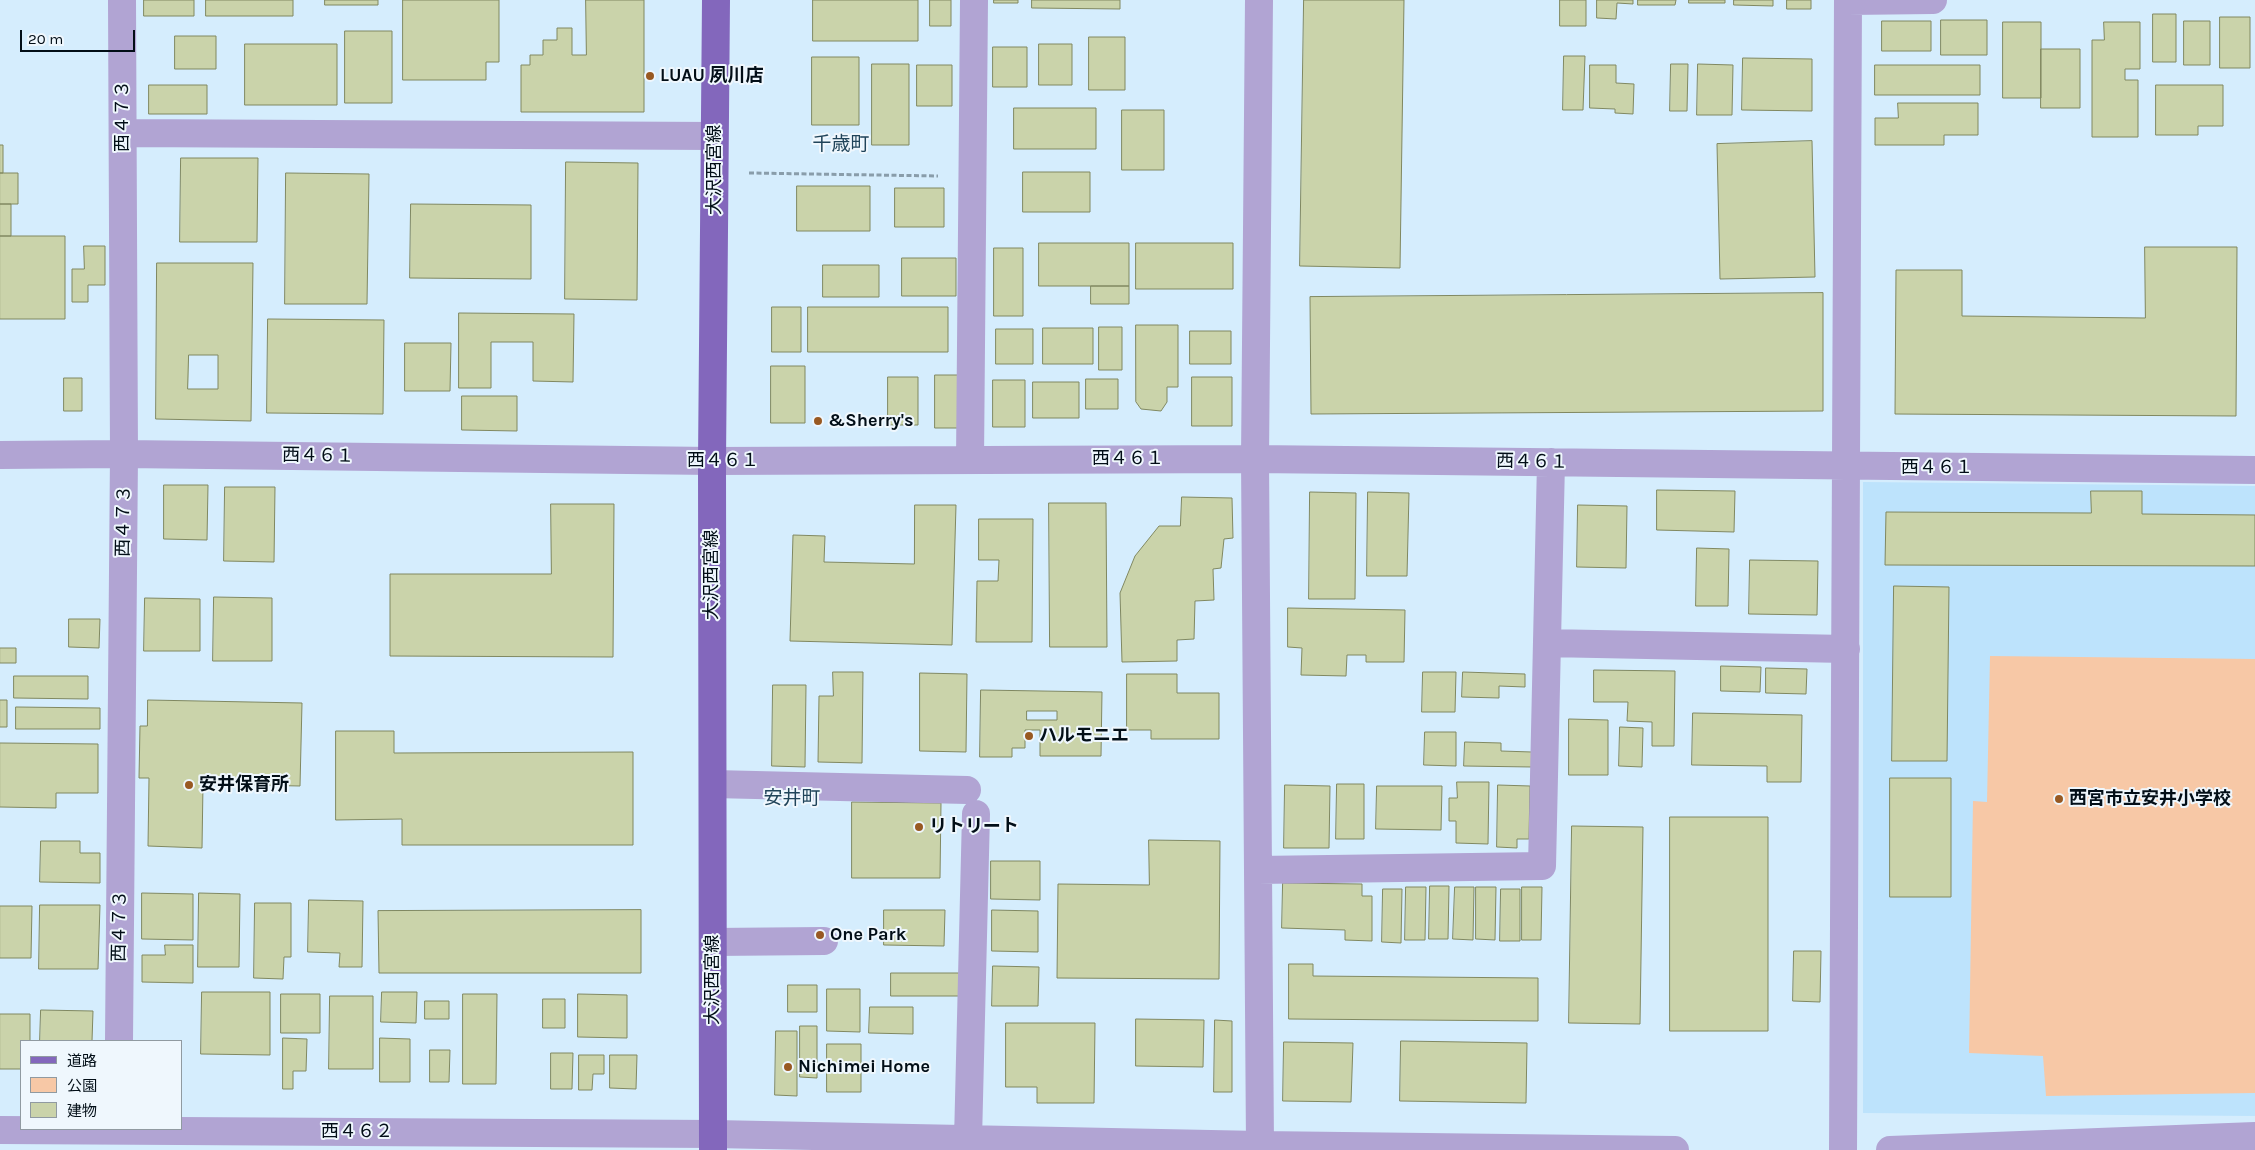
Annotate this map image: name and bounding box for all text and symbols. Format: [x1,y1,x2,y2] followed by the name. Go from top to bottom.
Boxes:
[22,20,138,52] scale bar
[28,30,63,48] text: 20 m
[660,65,764,87] place label: LUAU 夙川店
[644,70,656,82] marker: LUAU 夙川店
[112,80,134,152] street label: 西４７３
[704,125,726,215] street label: 大沢西宮線
[813,134,869,156] district label: 千歳町
[828,410,914,432] place label: &Sherry's
[812,415,824,427] marker: &Sherry's
[282,445,354,467] street label: 西４６１
[1092,448,1164,470] street label: 西４６１
[687,450,759,472] street label: 西４６１
[1496,451,1568,473] street label: 西４６１
[1901,457,1973,479] street label: 西４６１
[113,485,135,557] street label: 西４７３
[701,530,723,620] street label: 大沢西宮線
[1039,725,1129,747] place label: ハルモニエ
[1023,730,1035,742] marker: ハルモニエ
[199,774,289,796] place label: 安井保育所
[183,779,195,791] marker: 安井保育所
[764,788,820,810] district label: 安井町
[2069,788,2231,810] place label: 西宮市立安井小学校
[2053,793,2065,805] marker: 西宮市立安井小学校
[929,816,1019,838] place label: リトリート
[913,821,925,833] marker: リトリート
[109,890,131,962] street label: 西４７３
[830,924,906,946] place label: One Park
[814,929,826,941] marker: One Park
[702,935,724,1025] street label: 大沢西宮線
[20,1040,182,1130] legend
[67,1052,97,1070] text: 道路
[798,1056,930,1078] place label: Nichimei Home
[782,1061,794,1073] marker: Nichimei Home
[67,1077,97,1095] text: 公園
[67,1102,97,1120] text: 建物
[321,1121,393,1143] street label: 西４６２

